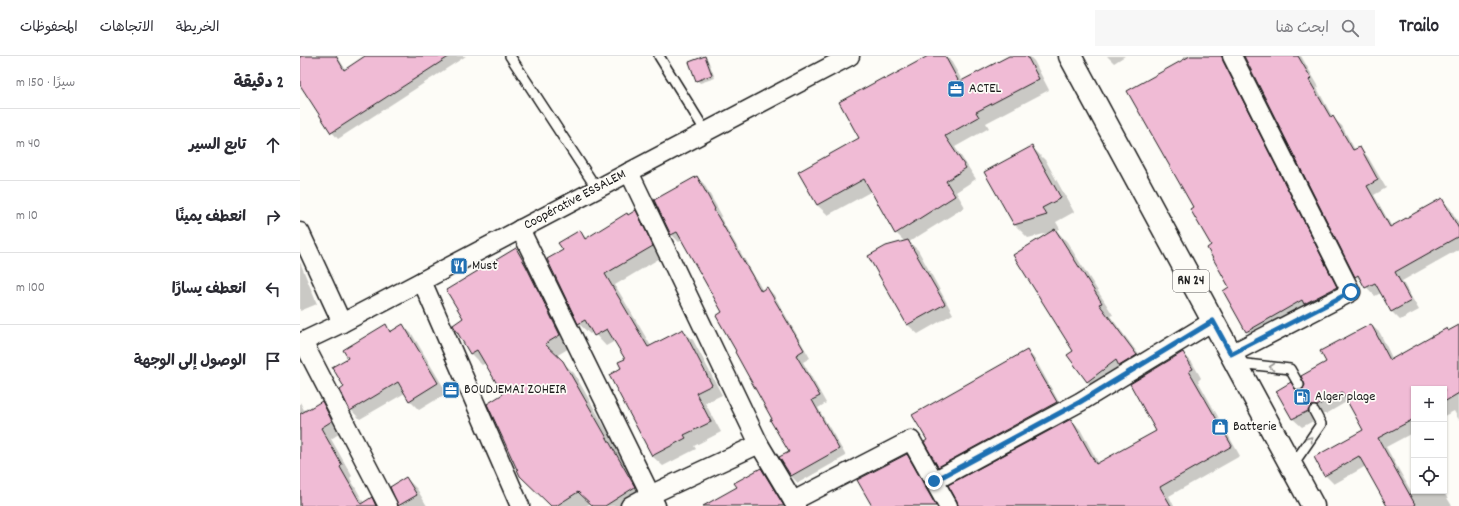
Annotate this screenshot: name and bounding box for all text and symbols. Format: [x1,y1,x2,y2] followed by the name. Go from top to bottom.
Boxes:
[1095,10,1375,46] search box
[1399,14,1439,41] text: Trailo
[1339,17,1361,39] icon: search
[20,18,78,38] text: المحفوظات
[100,18,154,38] text: الاتجاهات
[176,18,219,38] text: الخريطة
[1275,18,1329,40] text: ابحث هنا
[233,72,284,96] text: 2 دقيقة
[16,74,75,93] text: سيرًا · 150 m
[946,79,966,99] office icon: ACTEL
[969,79,1002,99] place label: ACTEL
[262,134,284,156] icon: ahead
[16,135,40,154] text: 40 m
[189,135,246,157] text: تابع السير
[520,165,630,235] street label: Coopérative ESSALEM
[262,206,284,228] icon: right
[16,207,38,226] text: 10 m
[176,207,246,229] text: انعطف يمينًا
[449,256,469,276] restaurant icon: Must
[472,256,497,276] place label: Must
[1173,270,1209,292] road number: RN 24
[262,278,284,300] icon: left
[16,279,45,298] text: 100 m
[172,279,246,301] text: انعطف يسارًا
[1342,283,1360,301] route start
[262,350,284,372] icon: arrive
[134,351,246,373] text: الوصول إلى الوجهة
[1269,363,1275,372] one-way arrow
[441,380,461,400] office icon: BOUDJEMAI ZOHEIR
[464,380,567,400] place label: BOUDJEMAI ZOHEIR
[1411,386,1447,494] map controls
[1411,386,1447,422] button: +
[1292,387,1312,407] fuel station icon: Alger plage
[1315,387,1375,407] place label: Alger plage
[1210,417,1230,437] shop icon: Batterie
[1233,417,1277,437] place label: Batterie
[1411,422,1447,458] button: −
[1305,437,1312,444] one-way arrow
[1411,458,1447,494] button: locate
[925,472,943,490] route end

